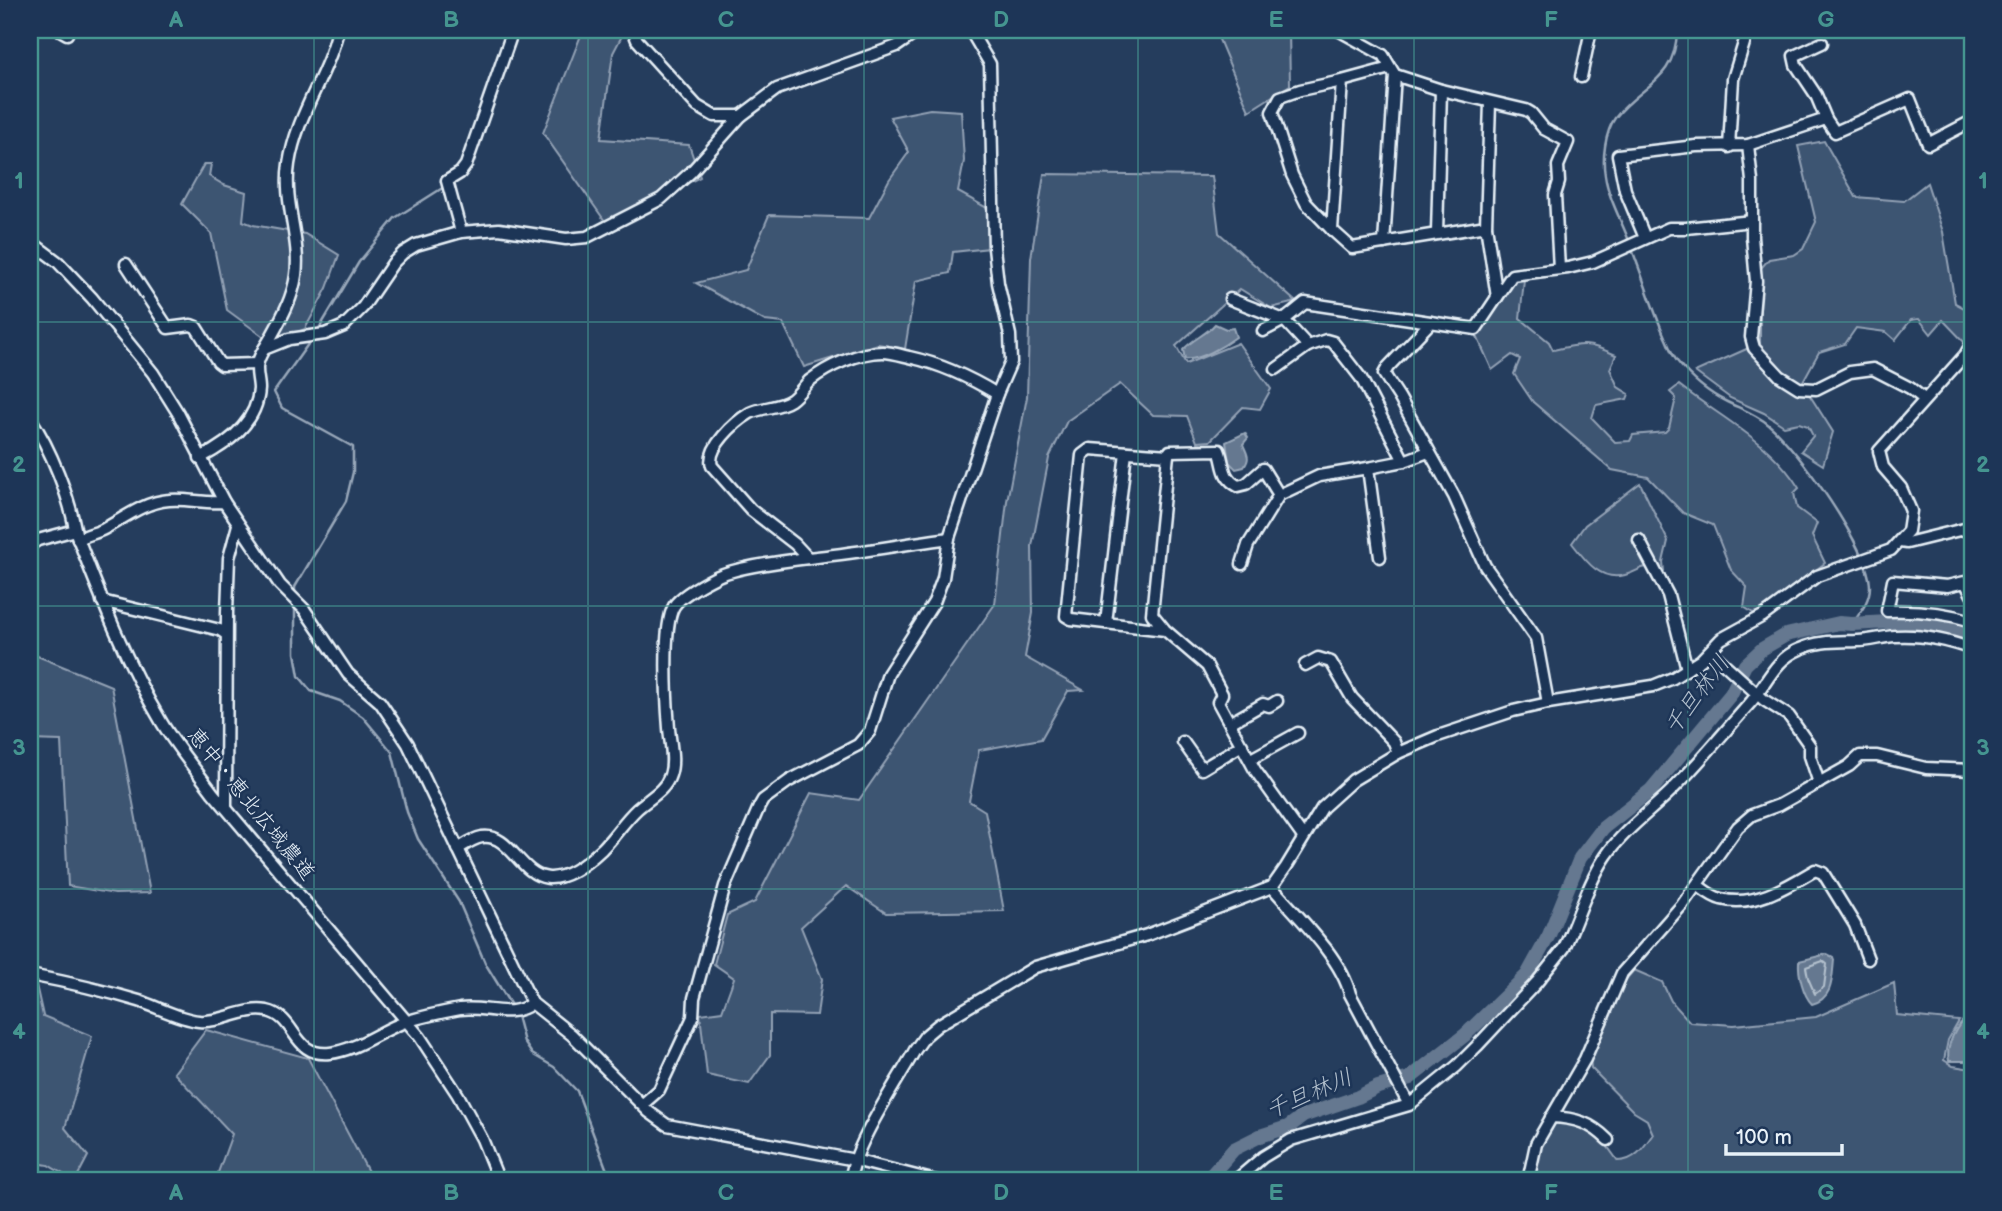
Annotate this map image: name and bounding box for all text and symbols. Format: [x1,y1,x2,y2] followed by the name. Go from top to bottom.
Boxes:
[168,6,184,34] text: A
[443,6,459,34] text: B
[718,6,734,34] text: C
[993,6,1009,34] text: D
[1269,6,1284,34] text: E
[1544,6,1558,34] text: F
[1818,6,1835,34] text: G
[14,167,24,195] text: 1
[1978,167,1988,195] text: 1
[12,451,26,479] text: 2
[1976,451,1990,479] text: 2
[1658,650,1736,740] water label: 千旦林川
[182,723,320,885] street label: 恵中・恵北広域農道
[12,734,26,762] text: 3
[1976,734,1990,762] text: 3
[12,1018,26,1046] text: 4
[1976,1018,1990,1046] text: 4
[1261,1063,1357,1125] water label: 千旦林川
[1726,1113,1841,1157] scale bar
[1736,1125,1792,1150] text: 100 m
[168,1179,184,1207] text: A
[443,1179,459,1207] text: B
[718,1179,734,1207] text: C
[993,1179,1009,1207] text: D
[1269,1179,1284,1207] text: E
[1544,1179,1558,1207] text: F
[1818,1179,1835,1207] text: G

